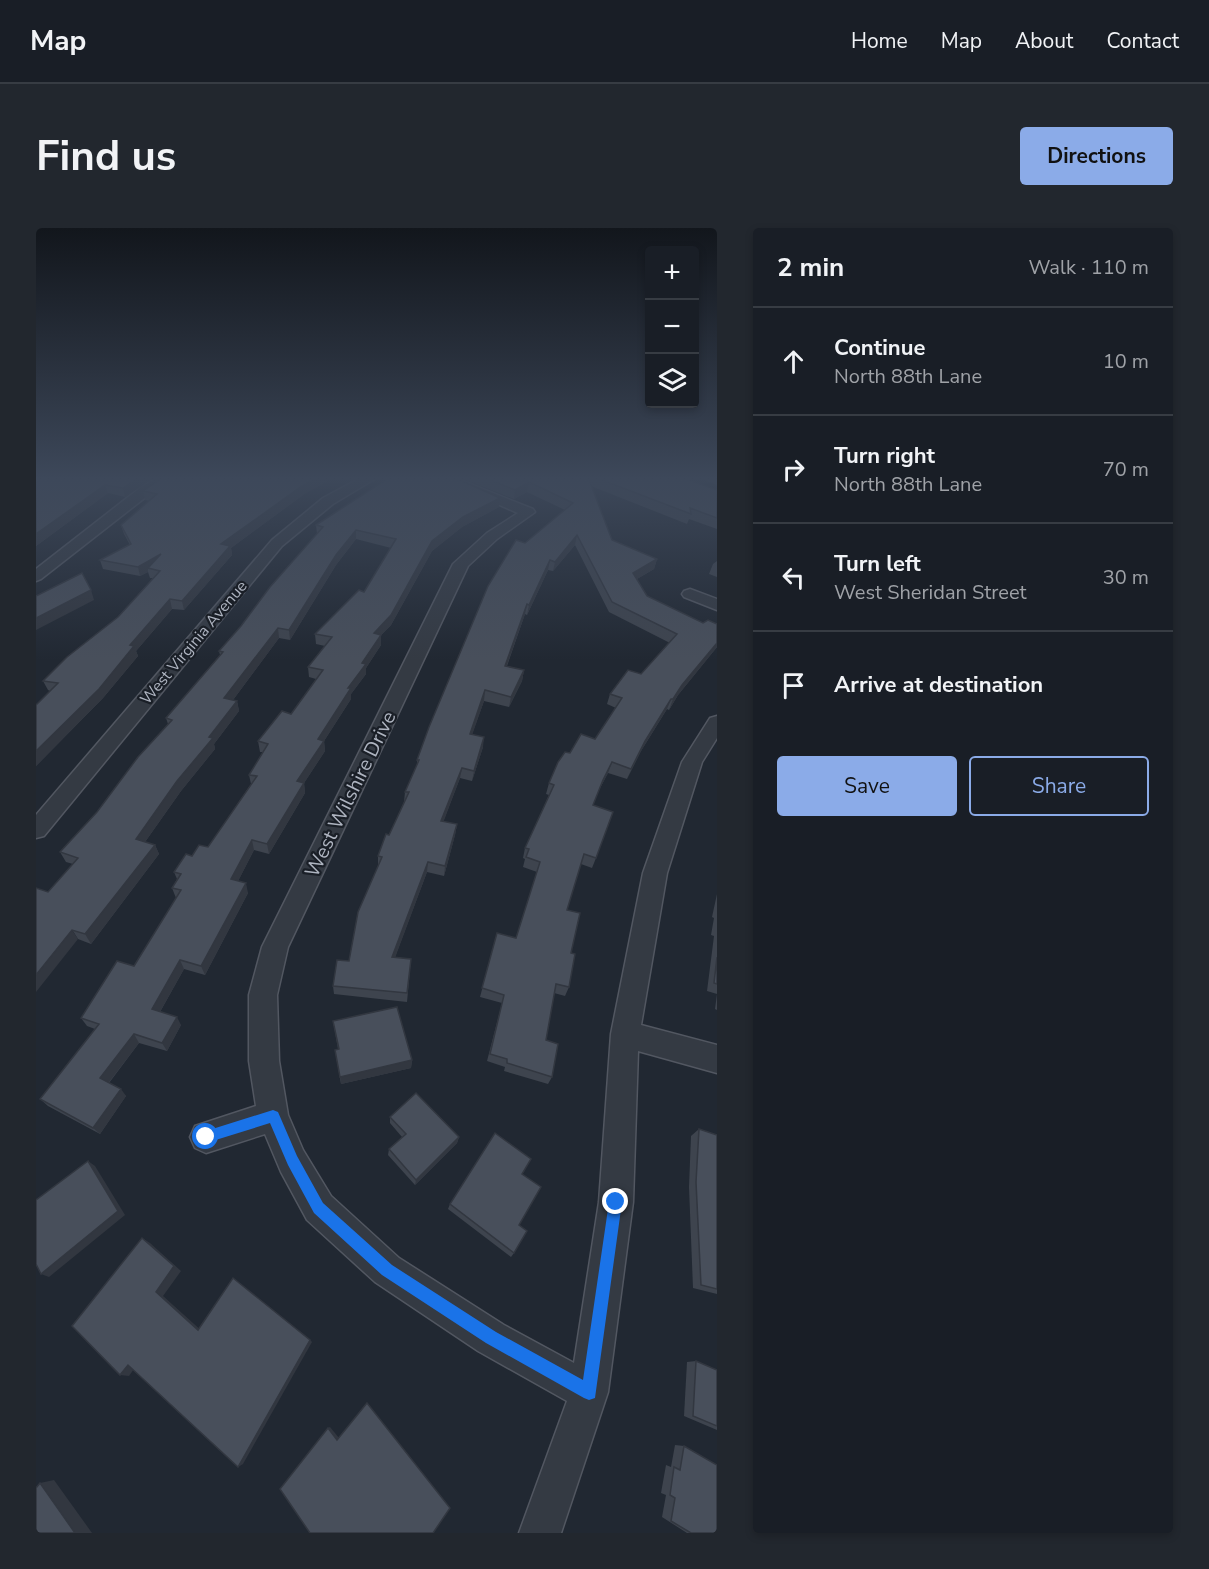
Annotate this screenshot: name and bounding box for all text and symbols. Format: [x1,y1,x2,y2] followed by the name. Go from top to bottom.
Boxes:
[30,22,86,60] text: Map
[851,27,908,55] text: Home
[941,27,982,55] text: Map
[1015,27,1073,55] text: About
[1106,27,1179,55] text: Contact
[1020,127,1173,185] button: Directions
[36,128,176,185] text: Find us
[645,246,699,408] map controls
[645,246,699,300] button: +
[777,250,844,285] text: 2 min
[1029,254,1149,281] text: Walk · 110 m
[645,300,699,354] button: −
[834,333,925,363] text: Continue
[777,345,810,378] icon: ahead
[1103,348,1149,375] text: 10 m
[645,354,699,408] button: layers
[834,363,982,390] text: North 88th Lane
[834,441,935,471] text: Turn right
[777,453,810,486] icon: right
[1103,456,1149,483] text: 70 m
[834,471,982,498] text: North 88th Lane
[834,549,921,579] text: Turn left
[777,561,810,594] icon: left
[1103,564,1149,591] text: 30 m
[135,576,252,709] street label: West Virginia Avenue
[834,579,1027,606] text: West Sheridan Street
[777,669,810,702] icon: arrive
[834,670,1043,700] text: Arrive at destination
[299,707,402,882] street label: West Wilshire Drive
[777,756,957,816] button: Save
[969,756,1149,816] button: Share
[192,1123,218,1149] route start
[602,1188,628,1214] route end

